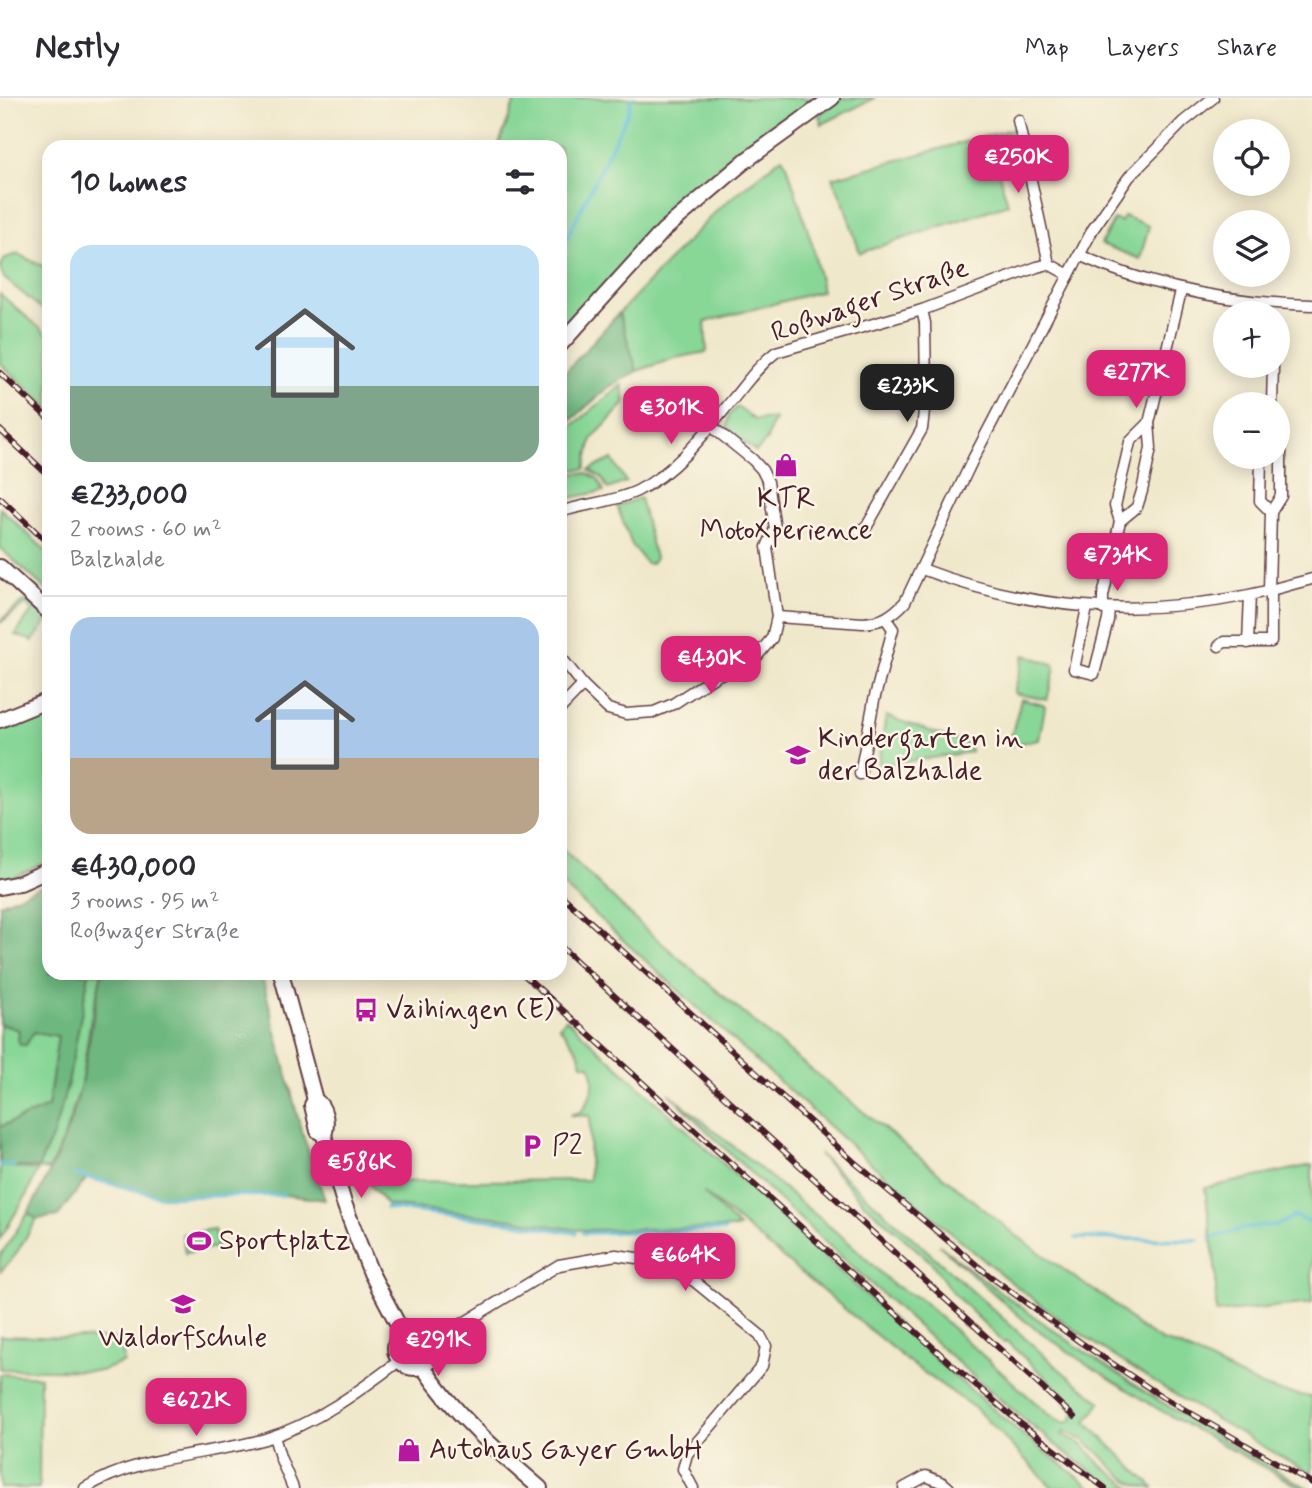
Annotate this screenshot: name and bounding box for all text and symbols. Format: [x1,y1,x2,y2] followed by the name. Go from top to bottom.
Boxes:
[35,26,120,70] text: Nestly
[1025,33,1069,64] text: Map
[1107,33,1179,64] text: Layers
[1217,33,1277,64] text: Share
[1213,119,1290,469] map controls
[1213,119,1290,196] button: locate
[969,136,1067,195] pin: €250K
[984,143,1052,173] text: €250K
[70,163,187,202] text: 10 homes
[501,163,539,201] icon: filters
[1213,210,1290,287] button: layers
[766,250,975,355] street label: Roßwager Straße
[242,290,368,416] icon: home
[1213,301,1290,378] button: +
[1087,350,1185,410] pin: €277K
[1103,358,1170,388] text: €277K
[858,364,956,424] pin: €233K
[876,372,938,402] text: €233K
[622,386,720,446] pin: €301K
[1213,392,1290,469] button: −
[639,394,703,424] text: €301K
[772,451,800,479] shop icon: KTR MotoXperience
[70,476,188,515] text: €233,000
[700,481,872,550] place label: KTR MotoXperience
[70,515,222,545] text: 2 rooms · 60 m²
[1068,533,1166,593] pin: €734K
[1083,541,1151,571] text: €734K
[70,545,165,575] text: Balzhalde
[662,636,760,696] pin: €430K
[677,644,745,674] text: €430K
[242,662,368,788] icon: home
[818,721,1023,790] place label: Kindergarten in der Balzhalde
[784,741,812,769] school or university icon: Kindergarten in der Balzhalde
[70,848,196,887] text: €430,000
[70,887,219,917] text: 3 rooms · 95 m²
[70,917,240,947] text: Roßwager Straße
[386,992,554,1029] place label: Vaihingen (E)
[352,996,380,1024] bus stop icon: Vaihingen (E)
[552,1128,583,1165] place label: P2
[518,1132,546,1160] parking icon: P2
[312,1140,410,1200] pin: €586K
[327,1148,395,1178] text: €586K
[219,1223,351,1260] place label: Sportplatz
[185,1227,213,1255] sports icon: Sportplatz
[636,1234,734,1293] pin: €664K
[650,1241,720,1271] text: €664K
[169,1290,197,1318] school or university icon: Waldorfschule
[389,1318,487,1378] pin: €291K
[99,1320,267,1357] place label: Waldorfschule
[405,1326,471,1356] text: €291K
[147,1378,245,1438] pin: €622K
[162,1386,230,1416] text: €622K
[429,1432,703,1469] place label: Autohaus Gayer GmbH
[395,1436,423,1464] shop icon: Autohaus Gayer GmbH

